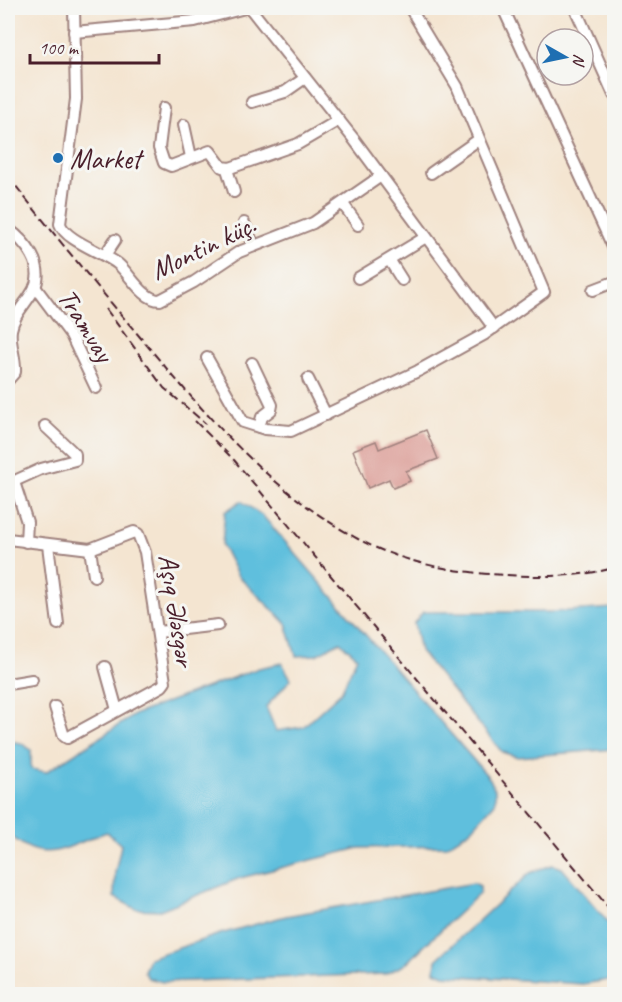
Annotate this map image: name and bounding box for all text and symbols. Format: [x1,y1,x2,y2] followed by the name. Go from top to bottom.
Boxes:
[30,27,159,65] scale bar
[535,27,595,87] north arrow
[39,37,80,59] text: 100 m
[568,53,589,69] text: N
[70,141,145,176] place label: Market
[51,151,65,165] marker: Market
[145,206,262,287] street label: Montin küç.
[50,282,123,370] street label: Tramvay
[151,552,204,671] street label: Aşıq Ələsgər

